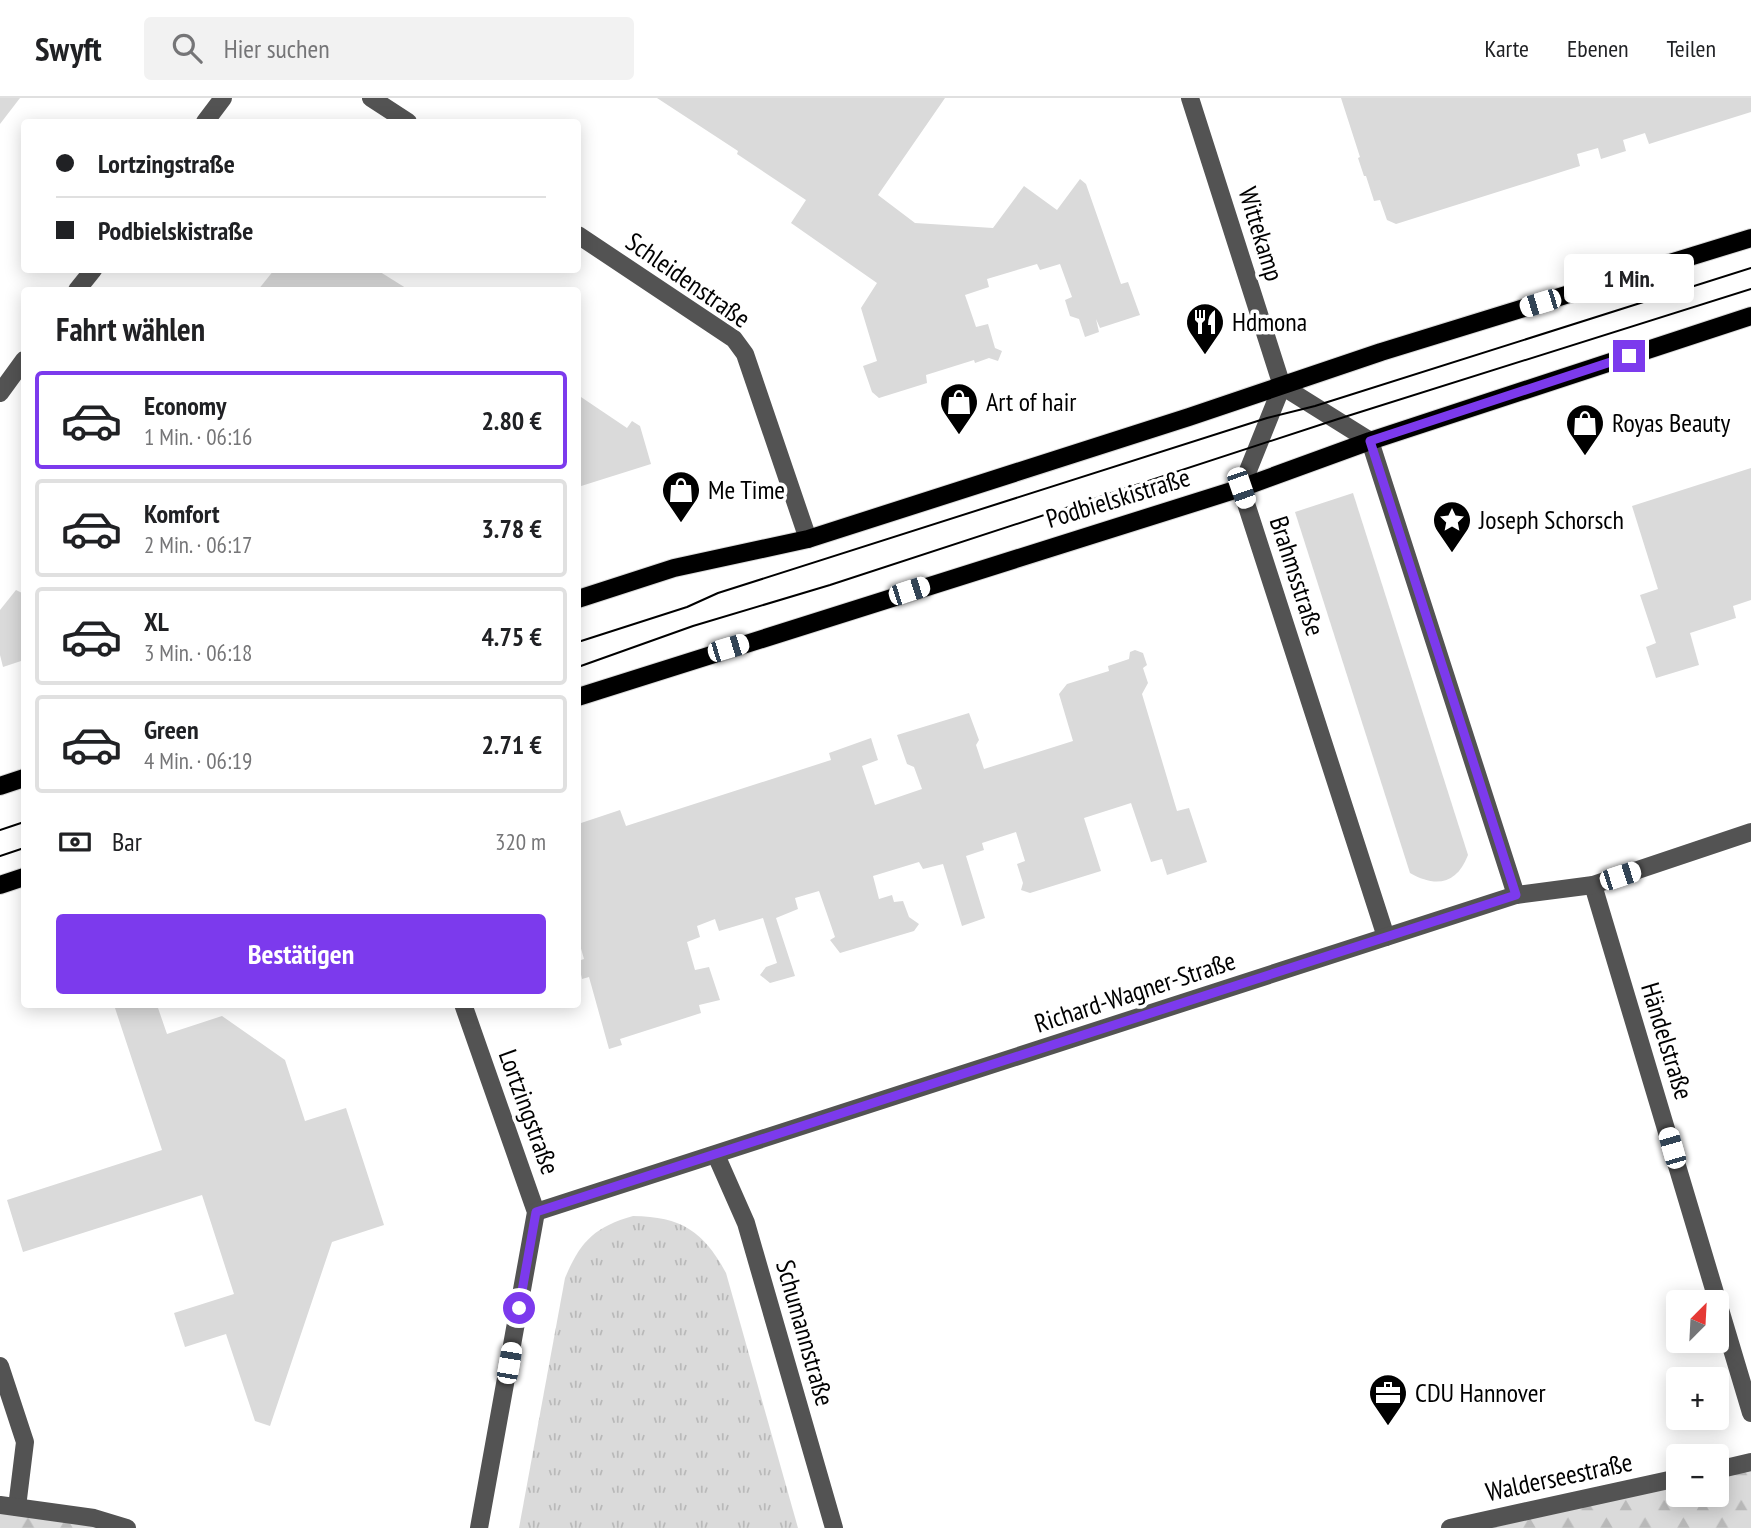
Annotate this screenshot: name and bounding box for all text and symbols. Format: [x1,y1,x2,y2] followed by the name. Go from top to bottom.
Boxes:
[144,17,634,80] search box
[35,27,102,70] text: Swyft
[168,29,206,67] icon: search
[224,32,330,65] text: Hier suchen
[1485,33,1529,64] text: Karte
[1567,33,1629,64] text: Ebenen
[1667,33,1716,64] text: Teilen
[98,147,235,180] text: Lortzingstraße
[1232,183,1291,285] street label: Wittekamp
[98,214,253,247] text: Podbielskistraße
[620,225,757,335] street label: Schleidenstraße
[1564,254,1694,303] callout: 1 Min.
[1603,264,1655,293] text: 1 Min.
[1517,287,1564,319] car
[1184,301,1226,356] restaurant icon: Hdmona
[1232,305,1307,338] place label: Hdmona
[56,308,205,350] text: Fahrt wählen
[1613,340,1645,372] route end
[938,381,980,436] shop icon: Art of hair
[986,385,1076,418] place label: Art of hair
[60,389,123,452] icon: car
[144,389,226,422] text: Economy
[1564,402,1606,457] shop icon: Royas Beauty
[481,404,542,437] text: 2.80 €
[1612,406,1731,439] place label: Royas Beauty
[144,422,252,451] text: 1 Min. · 06:16
[1042,460,1194,535] street label: Podbielskistraße
[1225,465,1258,511] car
[660,469,702,524] shop icon: Me Time
[708,473,785,506] place label: Me Time
[60,497,123,560] icon: car
[144,497,220,530] text: Komfort
[1431,499,1473,554] place icon: Joseph Schorsch
[1478,503,1624,536] place label: Joseph Schorsch
[481,512,542,545] text: 3.78 €
[1263,512,1332,640] street label: Brahmsstraße
[144,530,252,559] text: 2 Min. · 06:17
[886,575,933,607] car
[60,605,123,668] icon: car
[144,605,169,638] text: XL
[481,620,542,653] text: 4.75 €
[705,632,752,664] car
[144,638,252,667] text: 3 Min. · 06:18
[60,713,123,776] icon: car
[144,713,199,746] text: Green
[481,728,542,761] text: 2.71 €
[144,746,252,775] text: 4 Min. · 06:19
[56,823,94,861] icon: cash
[112,825,142,858] text: Bar
[495,827,546,856] text: 320 m
[1597,860,1644,892] car
[56,914,546,994] button: Bestätigen
[1030,943,1239,1040] street label: Richard-Wagner-Straße
[1634,978,1701,1103] street label: Händelstraße
[492,1045,567,1179] street label: Lortzingstraße
[1657,1125,1688,1171] car
[769,1256,842,1410] street label: Schumannstraße
[1666,1290,1729,1353] north arrow
[1666,1290,1729,1507] map controls
[503,1292,535,1324] route start
[496,1340,523,1386] car
[1666,1367,1729,1430] button: +
[1367,1372,1409,1427] office icon: CDU Hannover
[1415,1376,1546,1409] place label: CDU Hannover
[1666,1444,1729,1507] button: −
[1483,1445,1635,1508] street label: Walderseestraße

